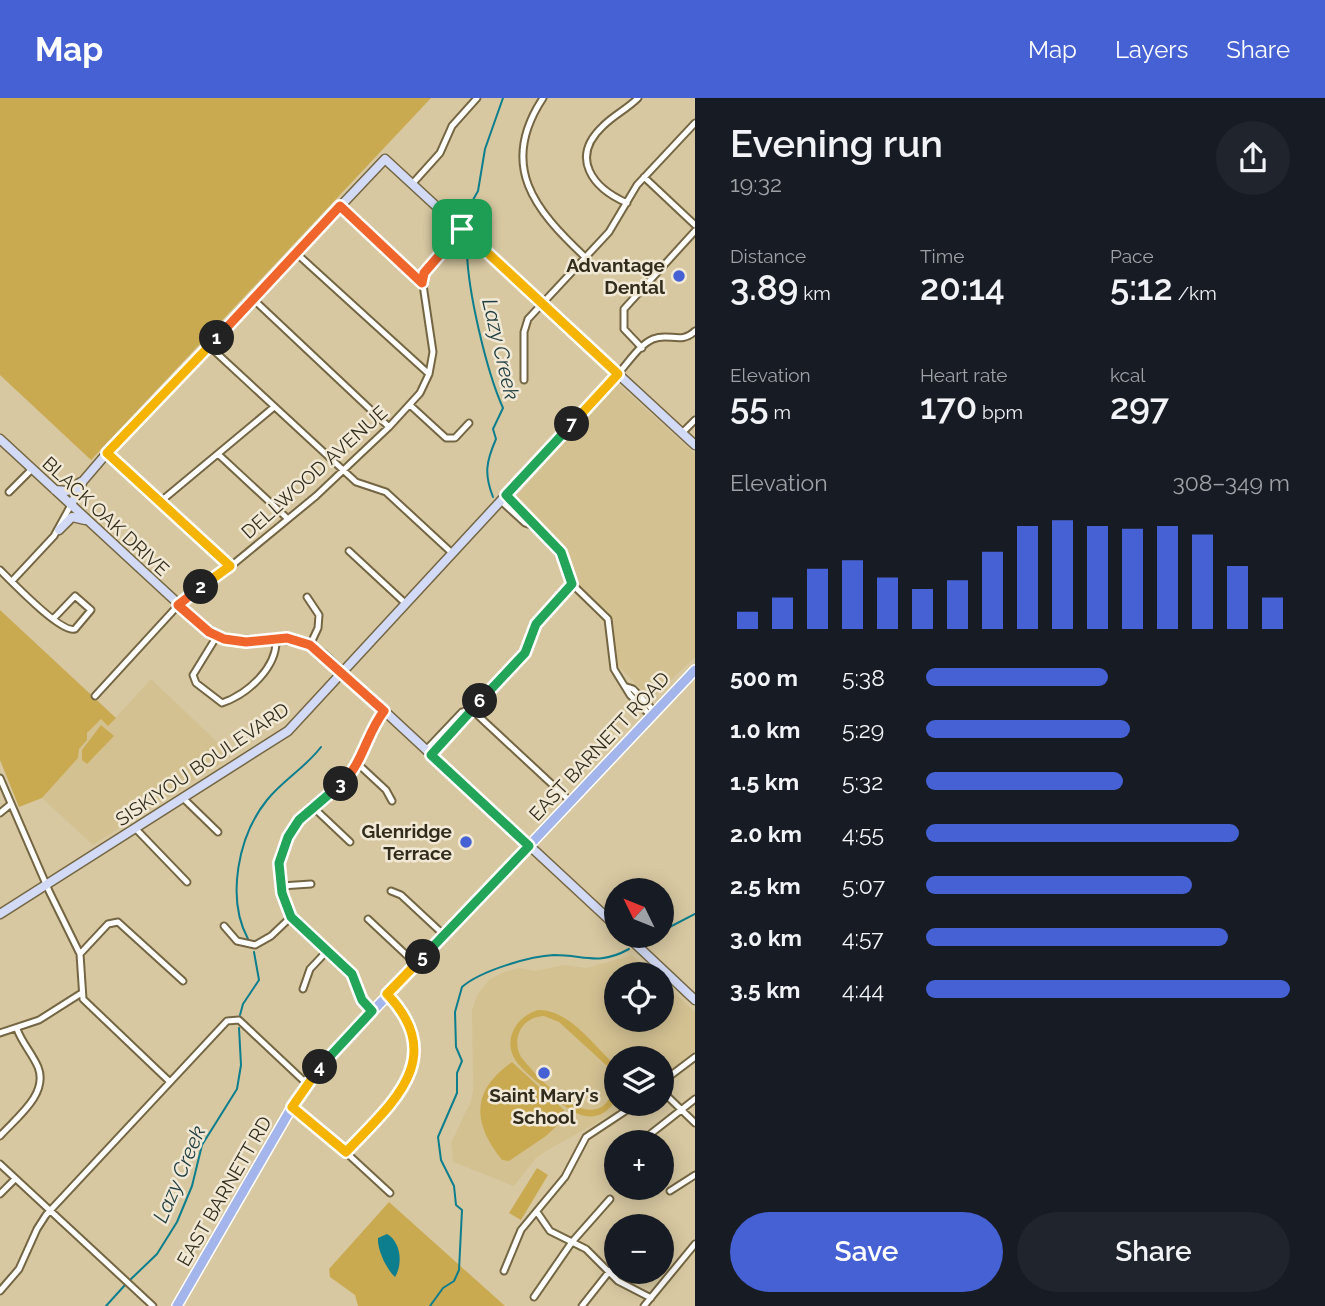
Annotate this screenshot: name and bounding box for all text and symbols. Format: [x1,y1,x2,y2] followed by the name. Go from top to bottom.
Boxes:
[35,30,103,69] text: Map
[1028,35,1077,64] text: Map
[1115,35,1188,64] text: Layers
[1226,35,1290,64] text: Share
[730,121,943,166] text: Evening run
[1216,121,1290,195] button: share
[730,170,782,197] text: 19:32
[432,199,492,259] pin
[443,210,481,248] icon: arrive
[730,245,806,267] text: Distance
[920,245,964,267] text: Time
[1110,245,1154,267] text: Pace
[566,254,666,298] place label: Advantage Dental
[730,267,798,308] text: 3.89
[920,267,1005,308] text: 20:14
[1110,267,1173,308] text: 5:12
[671,268,687,284] marker: Advantage Dental
[798,282,831,304] text: km
[1173,282,1217,304] text: /km
[477,296,525,402] water label: Lazy Creek
[200,320,234,356] pin: 1
[212,326,221,348] text: 1
[730,364,811,386] text: Elevation
[920,364,1008,386] text: Heart rate
[1110,364,1146,386] text: kcal
[730,386,769,427] text: 55
[920,386,977,427] text: 170
[1110,386,1169,427] text: 297
[237,401,391,543] street label: DELLWOOD AVENUE
[769,401,791,423] text: m
[977,401,1023,423] text: bpm
[554,406,590,442] pin: 7
[566,412,577,434] text: 7
[38,452,174,580] street label: BLACK OAK DRIVE
[730,469,828,496] text: Elevation
[1172,469,1290,496] text: 308–349 m
[184,570,218,604] pin: 2
[195,575,206,597] text: 2
[730,664,798,691] text: 500 m
[842,664,885,691] text: 5:38
[524,667,674,825] street label: EAST BARNETT ROAD
[462,684,498,718] pin: 6
[474,689,485,711] text: 6
[111,698,293,830] street label: SISKIYOU BOULEVARD
[730,716,800,743] text: 1.0 km
[842,716,884,743] text: 5:29
[324,766,358,802] pin: 3
[730,768,799,795] text: 1.5 km
[842,768,883,795] text: 5:32
[335,772,346,794] text: 3
[361,820,452,864] place label: Glenridge Terrace
[730,820,802,847] text: 2.0 km
[842,820,884,847] text: 4:55
[458,834,474,850] marker: Glenridge Terrace
[730,872,801,899] text: 2.5 km
[842,872,885,899] text: 5:07
[604,878,674,948] north arrow
[604,878,674,1284] map controls
[730,924,802,951] text: 3.0 km
[842,924,884,951] text: 4:57
[406,940,440,974] pin: 5
[417,945,428,967] text: 5
[604,962,674,1032] button: locate
[730,976,801,1003] text: 3.5 km
[842,976,884,1003] text: 4:44
[604,1046,674,1116] button: layers
[302,1049,338,1084] pin: 4
[314,1055,325,1077] text: 4
[536,1065,552,1081] marker: Saint Mary's School
[489,1084,599,1128] place label: Saint Mary's School
[172,1112,276,1270] street label: EAST BARNETT RD
[147,1122,211,1226] water label: Lazy Creek
[604,1130,674,1200] button: +
[730,1212,1003,1292] button: Save
[1017,1212,1290,1292] button: Share
[604,1214,674,1284] button: −

